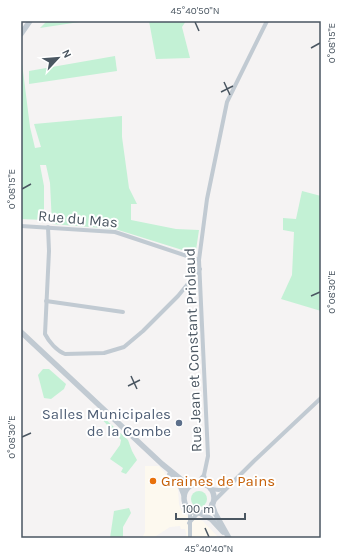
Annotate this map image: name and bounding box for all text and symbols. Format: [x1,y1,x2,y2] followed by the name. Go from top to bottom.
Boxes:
[171,5,219,17] text: 45°40'50"N
[326,23,338,63] text: 0°08'15"E
[38,38,78,78] north arrow
[59,47,74,60] text: N
[6,169,18,209] text: 0°08'15"E
[37,207,119,231] street label: Rue du Mas
[180,248,206,452] street label: Rue Jean et Constant Priolaud
[326,270,338,314] text: 0°08'30"E
[42,405,171,440] place label: Salles Municipales de la Combe
[6,415,18,459] text: 0°08'30"E
[174,418,184,428] marker: Salles Municipales de la Combe
[161,472,275,490] place label: Graines de Pains
[148,476,158,486] marker: Graines de Pains
[176,495,245,521] scale bar
[182,502,214,516] text: 100 m
[185,543,233,555] text: 45°40'40"N

